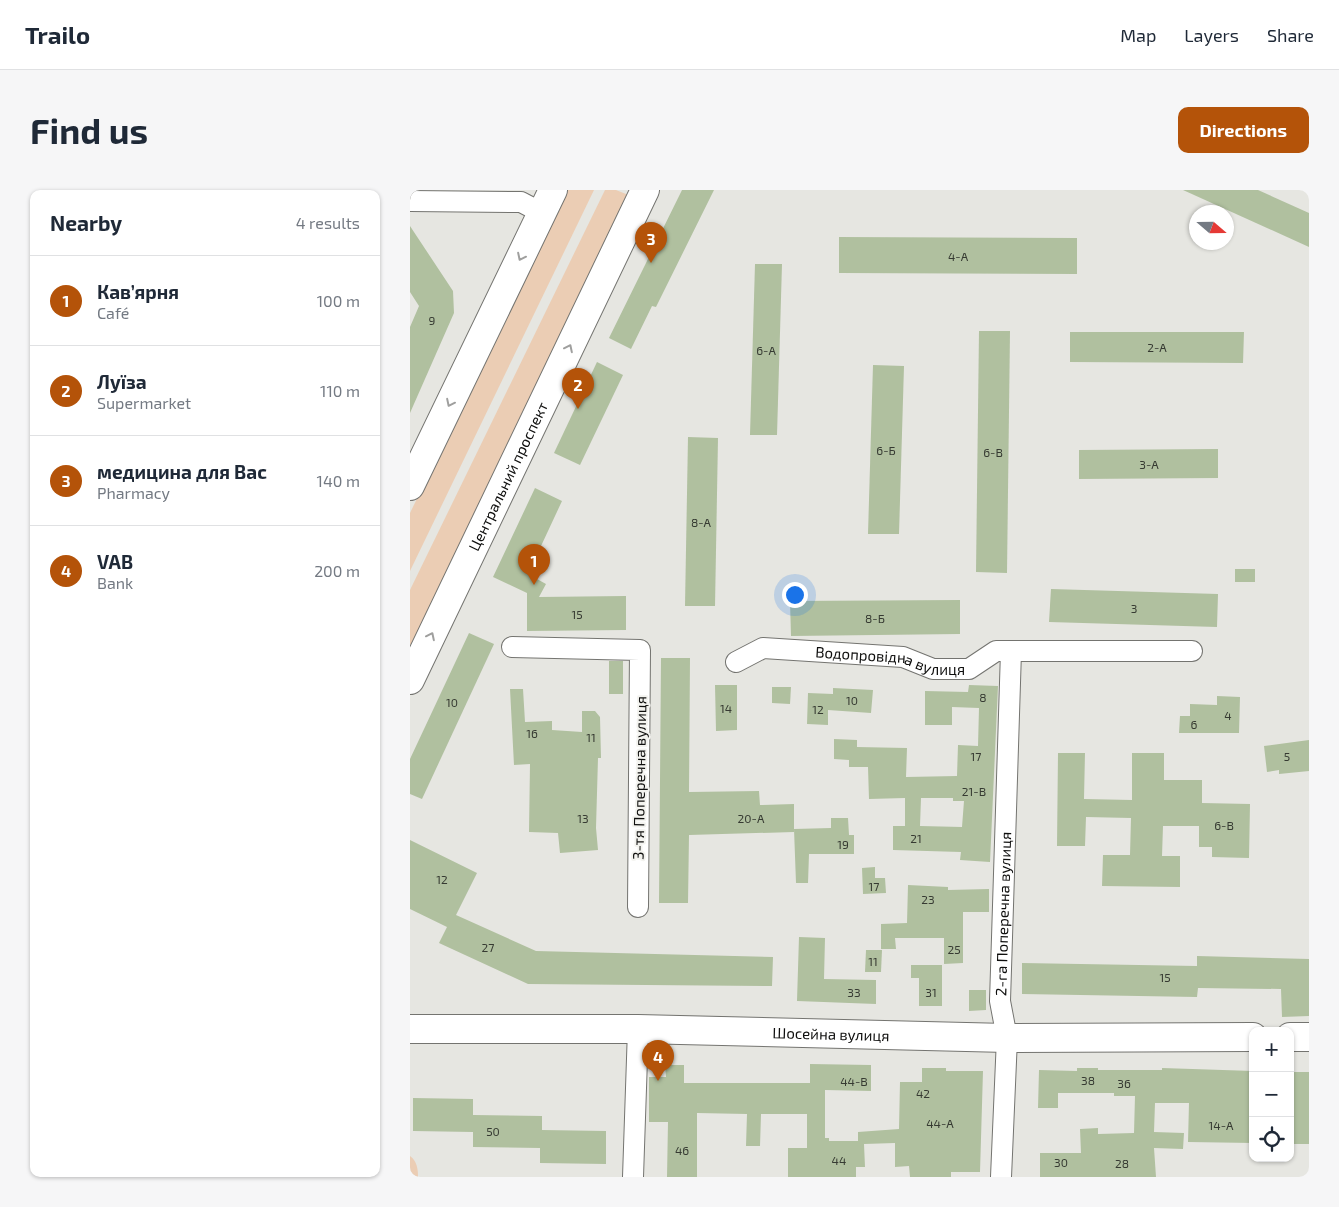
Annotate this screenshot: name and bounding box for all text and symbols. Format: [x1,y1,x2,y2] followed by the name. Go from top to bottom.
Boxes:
[25,20,90,49] text: Trailo
[1120,24,1156,46] text: Map
[1184,24,1239,46] text: Layers
[1267,24,1314,46] text: Share
[1178,107,1309,153] button: Directions
[30,109,148,151] text: Find us
[1189,205,1234,250] north arrow
[50,210,122,235] text: Nearby
[296,213,360,232] text: 4 results
[635,222,667,263] pin: 3
[948,249,969,263] house number: 4-А
[516,252,527,261] one-way arrow
[97,280,179,303] text: Кав’ярня
[63,291,69,310] text: 1
[317,291,360,310] text: 100 m
[97,303,129,322] text: Café
[429,313,436,327] house number: 9
[1147,340,1167,354] house number: 2-А
[756,343,776,357] house number: 6-А
[563,344,574,353] one-way arrow
[562,368,594,409] pin: 2
[97,370,147,393] text: Луїза
[61,381,71,400] text: 2
[320,381,360,400] text: 110 m
[97,393,191,412] text: Supermarket
[446,398,456,407] one-way arrow
[464,399,551,554] street label: Центральний проспект
[876,443,896,457] house number: 6-Б
[983,445,1003,459] house number: 6-В
[1139,457,1159,471] house number: 3-А
[97,460,267,483] text: медицина для Вас
[61,471,71,490] text: 3
[317,471,360,490] text: 140 m
[97,483,170,502] text: Pharmacy
[691,515,712,529] house number: 8-А
[518,544,550,585] pin: 1
[97,550,133,573] text: VAB
[61,561,71,580] text: 4
[314,561,360,580] text: 200 m
[97,573,133,592] text: Bank
[782,582,808,608] your location
[1131,601,1137,615] house number: 3
[571,607,583,621] house number: 15
[865,611,885,625] house number: 8-Б
[425,632,435,641] one-way arrow
[815,642,965,678] street label: Водопровідна вулиця
[979,690,987,704] house number: 8
[846,693,858,707] house number: 10
[446,695,458,709] house number: 10
[629,696,650,860] street label: 3-тя Поперечна вулиця
[720,701,732,715] house number: 14
[812,702,824,716] house number: 12
[1224,708,1232,722] house number: 4
[1191,717,1198,731] house number: 6
[526,726,538,740] house number: 16
[586,730,596,744] house number: 11
[971,749,981,763] house number: 17
[1284,749,1290,763] house number: 5
[962,784,986,798] house number: 21-В
[577,811,589,825] house number: 13
[738,811,765,825] house number: 20-А
[1214,818,1234,832] house number: 6-В
[910,831,922,845] house number: 21
[991,831,1014,996] street label: 2-га Поперечна вулиця
[837,837,849,851] house number: 19
[436,872,448,886] house number: 12
[869,879,879,893] house number: 17
[921,892,935,906] house number: 23
[482,940,494,954] house number: 27
[947,942,961,956] house number: 25
[868,954,878,968] house number: 11
[1159,970,1171,984] house number: 15
[847,985,861,999] house number: 33
[925,985,937,999] house number: 31
[772,1023,890,1044] street label: Шосейна вулиця
[1249,1027,1294,1162] map controls
[1249,1027,1294,1072] button: +
[642,1040,674,1081] pin: 4
[1249,1072,1294,1117] button: −
[1081,1073,1095,1087] house number: 38
[840,1074,868,1088] house number: 44-В
[1117,1076,1131,1090] house number: 36
[916,1086,930,1100] house number: 42
[926,1116,954,1130] house number: 44-А
[1249,1117,1294,1162] button: locate
[1208,1118,1234,1132] house number: 14-А
[486,1124,500,1138] house number: 50
[675,1143,689,1157] house number: 46
[832,1153,846,1167] house number: 44
[1054,1155,1068,1169] house number: 30
[1115,1156,1129,1170] house number: 28

